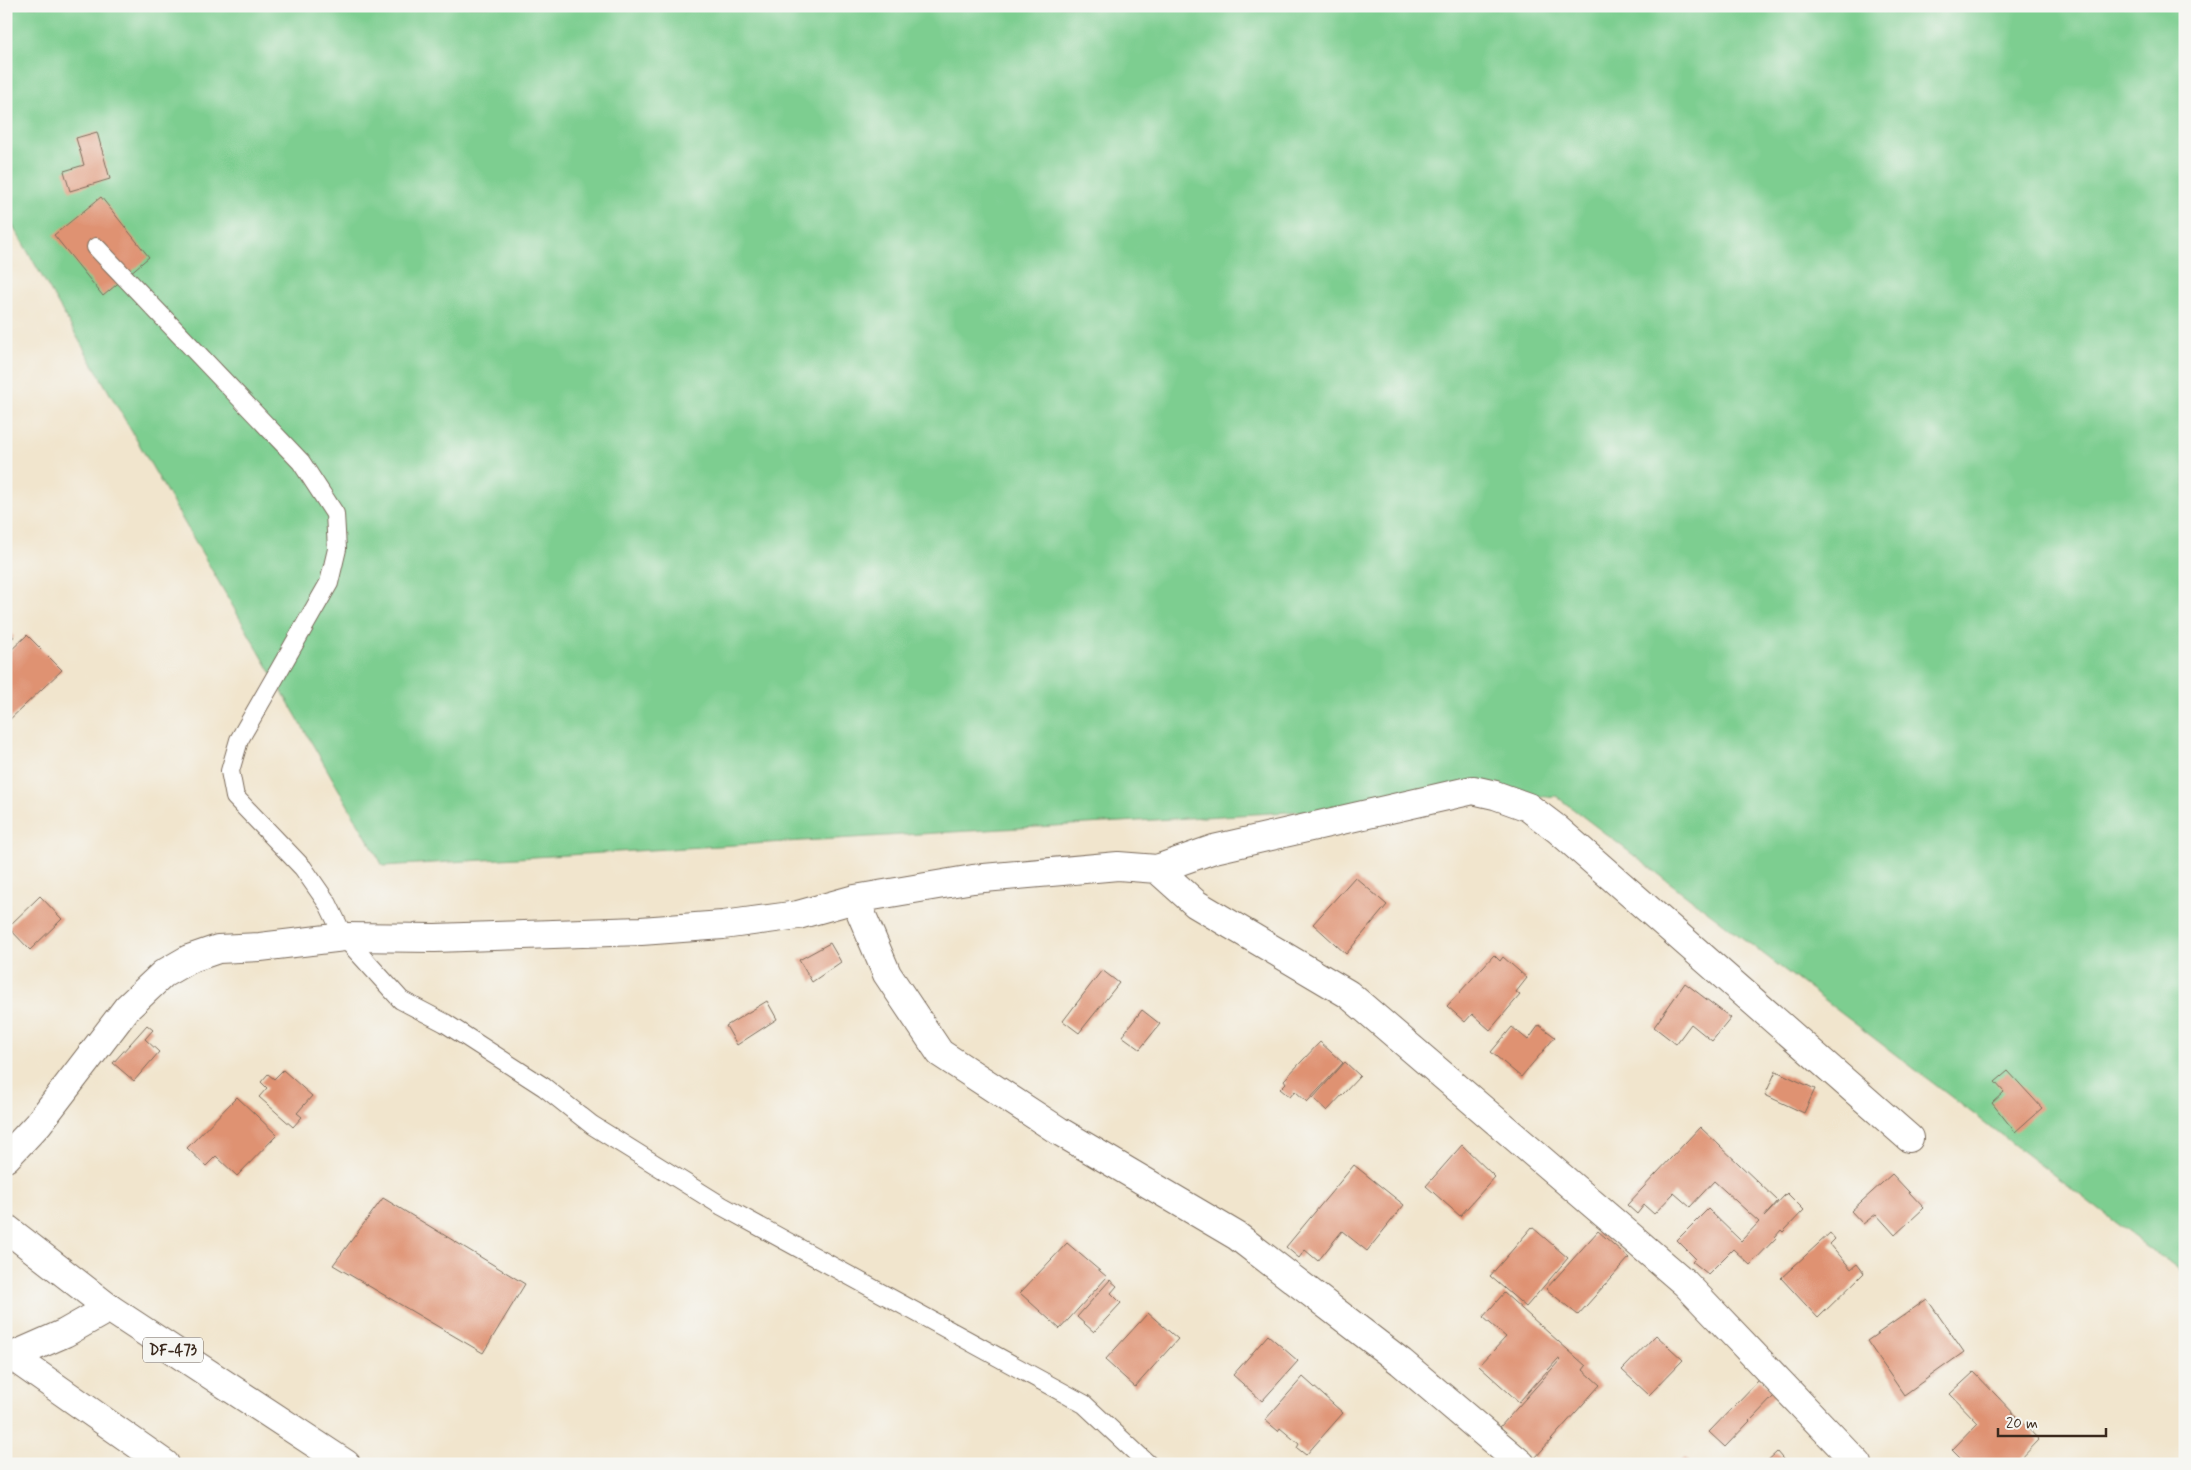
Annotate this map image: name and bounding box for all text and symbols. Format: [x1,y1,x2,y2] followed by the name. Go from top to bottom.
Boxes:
[143,1338,203,1362] road number: DF-473
[1998,1405,2106,1437] scale bar
[2006,1414,2038,1434] text: 20 m

